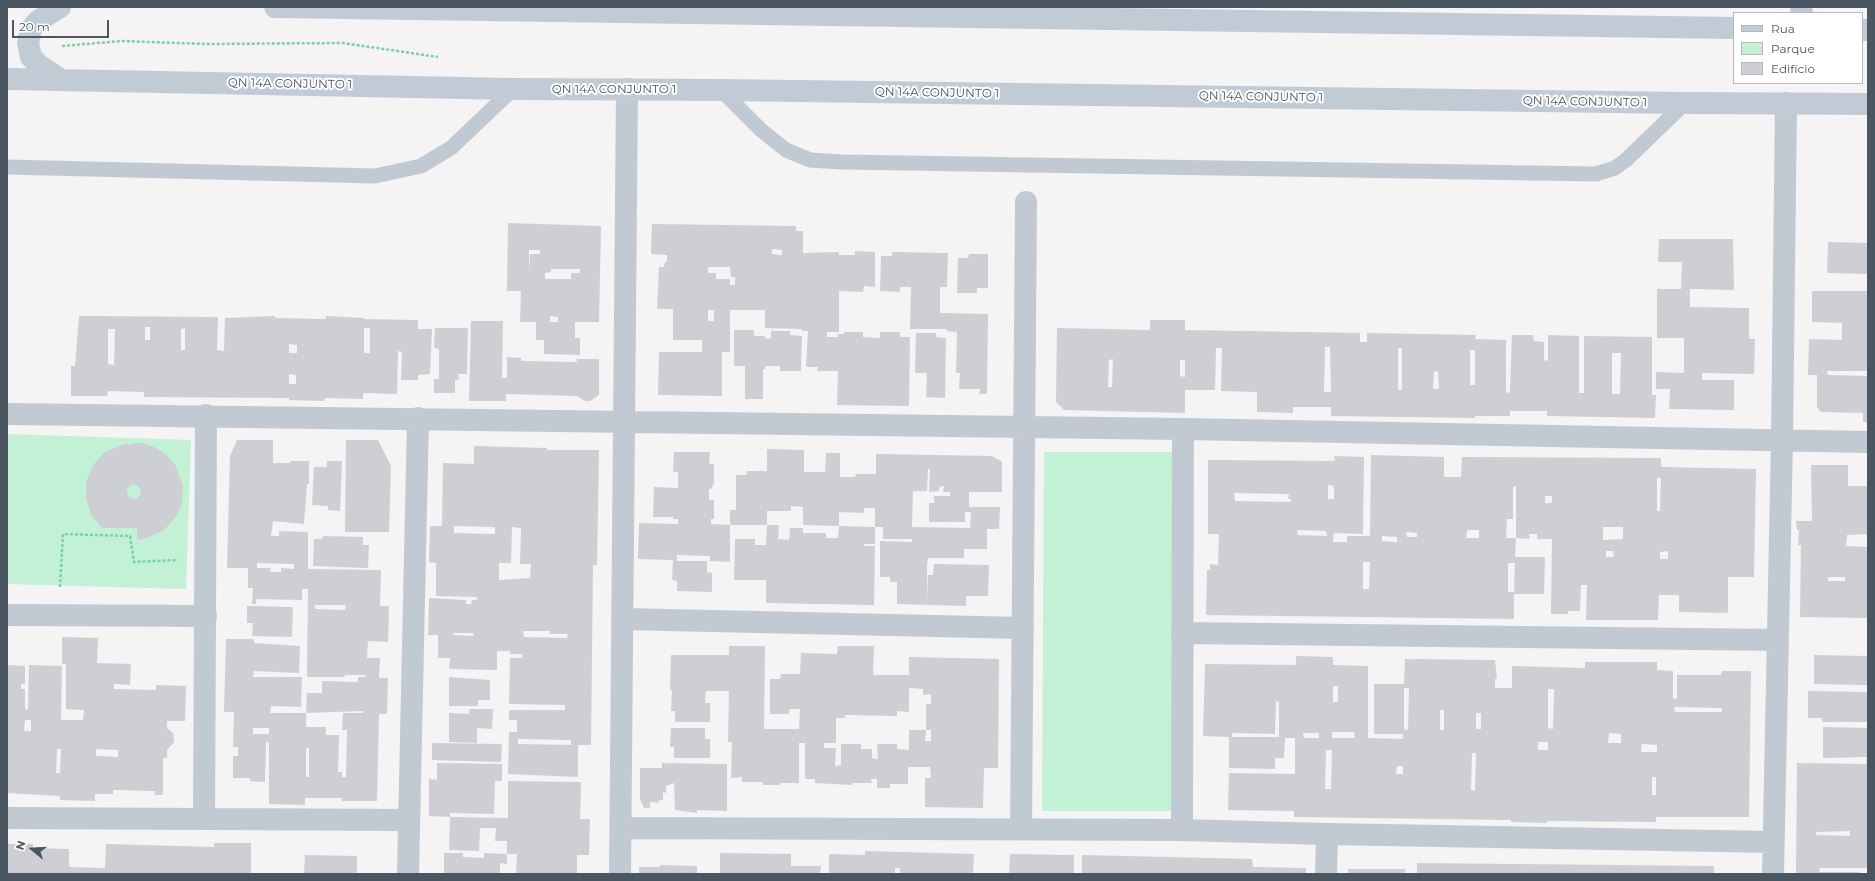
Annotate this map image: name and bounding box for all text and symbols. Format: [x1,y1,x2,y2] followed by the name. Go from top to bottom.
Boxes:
[14,12,111,38] scale bar
[1733,12,1863,84] legend
[19,19,50,34] text: 20 m
[1771,21,1795,36] text: Rua
[1771,41,1815,56] text: Parque
[1771,61,1815,76] text: Edifício
[228,76,352,92] street label: QN 14A CONJUNTO 1
[552,82,676,96] street label: QN 14A CONJUNTO 1
[875,85,999,101] street label: QN 14A CONJUNTO 1
[1199,89,1323,105] street label: QN 14A CONJUNTO 1
[1523,94,1647,110] street label: QN 14A CONJUNTO 1
[12,829,52,869] north arrow
[13,839,29,852] text: N

